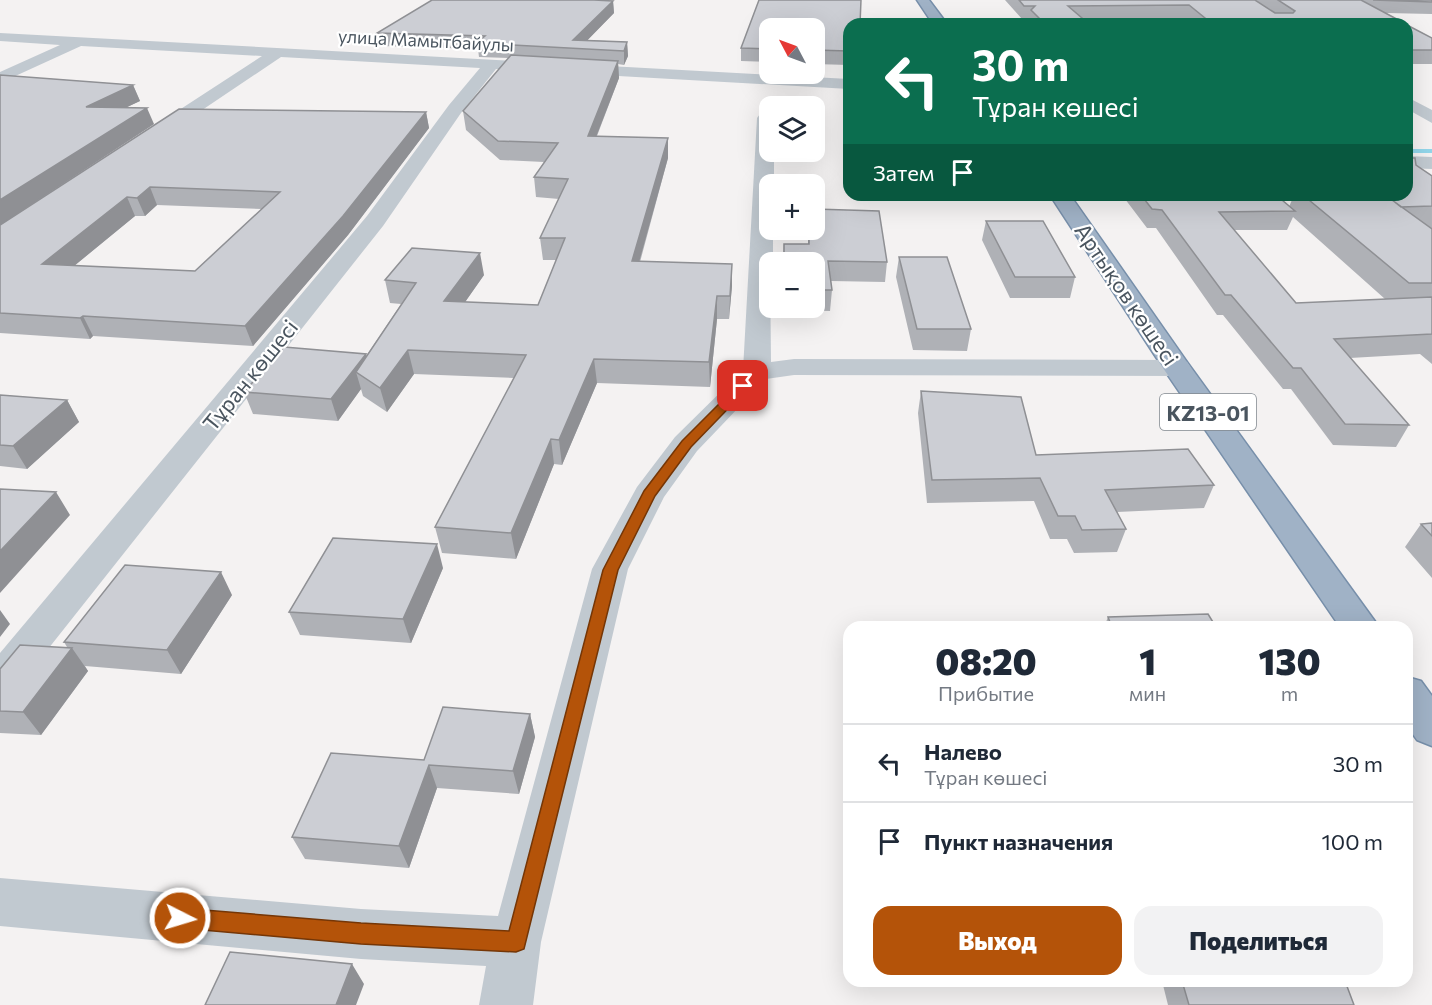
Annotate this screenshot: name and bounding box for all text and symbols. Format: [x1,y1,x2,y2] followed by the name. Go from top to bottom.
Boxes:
[759,18,825,84] north arrow
[759,18,825,318] map controls
[337,24,515,56] street label: улица Мамытбайулы
[972,38,1069,90] text: 30 m
[873,42,951,120] icon: left
[972,90,1139,123] text: Тұран көшесі
[759,96,825,162] button: layers
[946,156,979,189] icon: arrive
[873,159,934,186] text: Затем
[759,174,825,240] button: +
[1069,218,1185,370] street label: Артықов көшесі
[759,252,825,318] button: −
[197,314,303,436] street label: Тұран көшесі
[717,360,768,411] pin
[726,369,759,402] icon: arrive
[1160,394,1256,430] road number: KZ13-01
[935,638,1037,682] text: 08:20
[1139,638,1156,682] text: 1
[1258,638,1321,682] text: 130
[938,681,1034,705] text: Прибытие
[1129,681,1166,705] text: мин
[1281,681,1298,705] text: m
[924,738,1002,765] text: Налево
[873,747,906,780] icon: left
[1333,750,1383,777] text: 30 m
[924,765,1047,789] text: Тұран көшесі
[873,825,906,858] icon: arrive
[924,828,1113,855] text: Пункт назначения
[1321,828,1383,855] text: 100 m
[148,886,212,950] position arrow
[873,906,1122,975] button: Выход
[1134,906,1383,975] button: Поделиться

